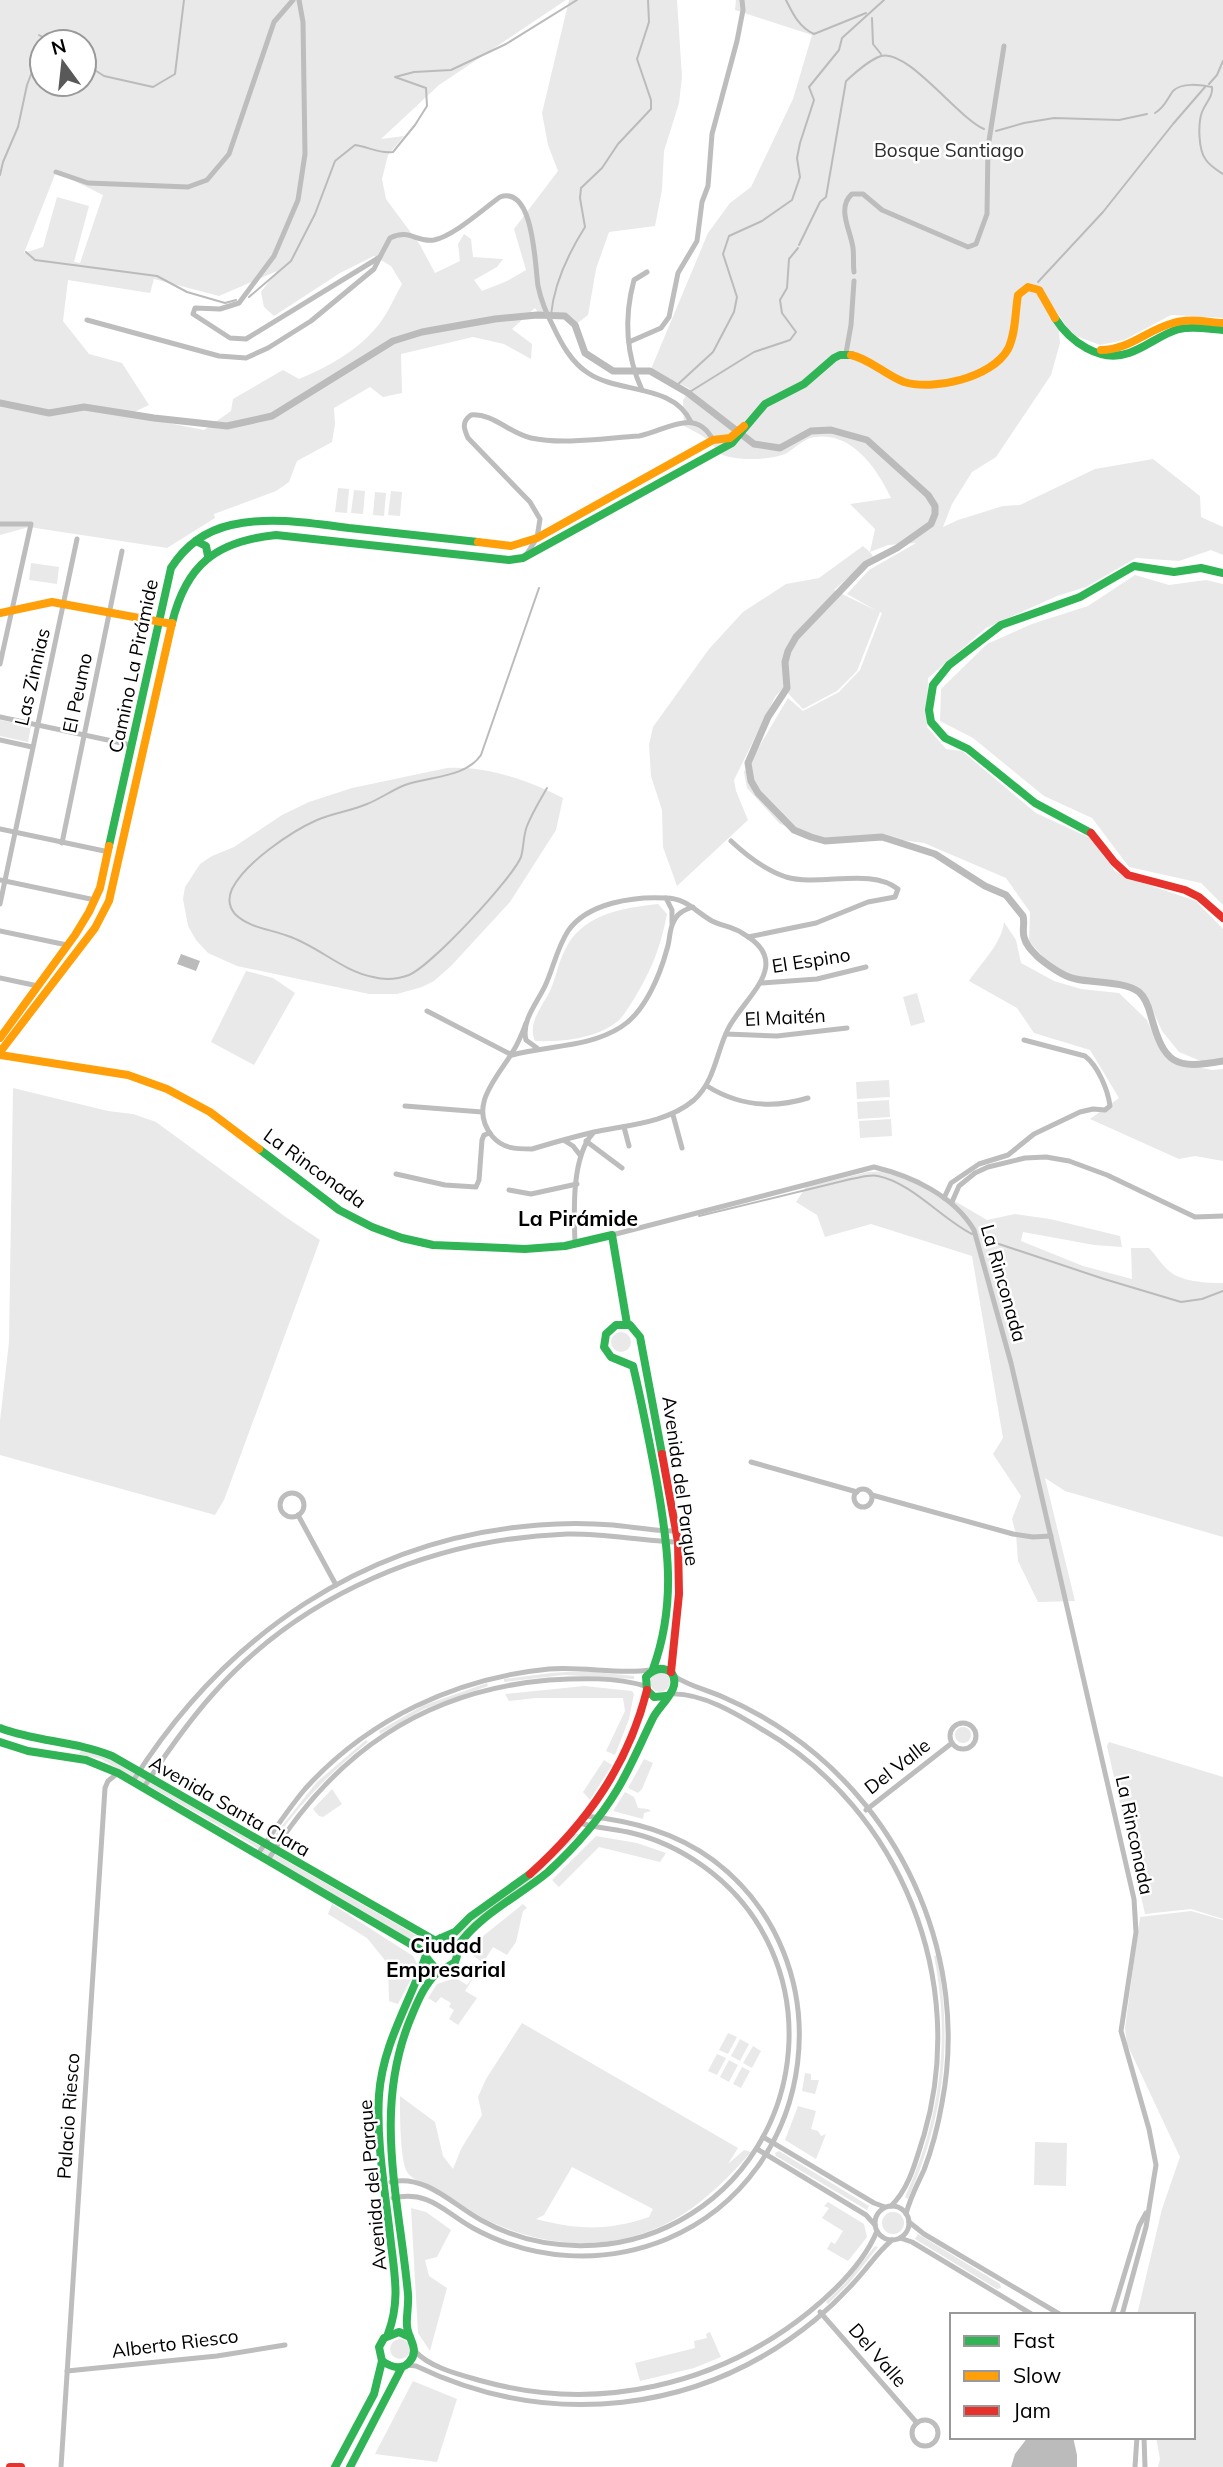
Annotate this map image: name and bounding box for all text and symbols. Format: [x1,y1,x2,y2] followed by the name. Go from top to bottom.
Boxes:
[28,28,98,98] north arrow
[49,33,69,60] text: N
[874,138,1024,162] park label: Bosque Santiago
[103,577,163,755] street label: Camino La Pirámide
[9,626,55,728] street label: Las Zinnias
[57,651,97,735] street label: El Peumo
[770,942,852,978] street label: El Espino
[744,1003,826,1031] street label: El Maitén
[259,1123,371,1213] street label: La Rinconada
[518,1205,638,1231] district label: La Pirámide
[976,1222,1032,1344] street label: La Rinconada
[657,1395,705,1567] street label: Avenida del Parque
[859,1733,935,1799] street label: Del Valle
[145,1750,315,1862] street label: Avenida Santa Clara
[1111,1773,1159,1897] street label: La Rinconada
[386,1932,506,1982] district label: Ciudad Empresarial
[52,2052,84,2180] street label: Palacio Riesco
[353,2099,391,2271] street label: Avenida del Parque
[950,2313,1195,2439] legend
[844,2318,912,2392] street label: Del Valle
[110,2323,240,2363] street label: Alberto Riesco
[1013,2327,1055,2353] text: Fast
[1013,2362,1061,2388] text: Slow
[1013,2397,1051,2423] text: Jam

